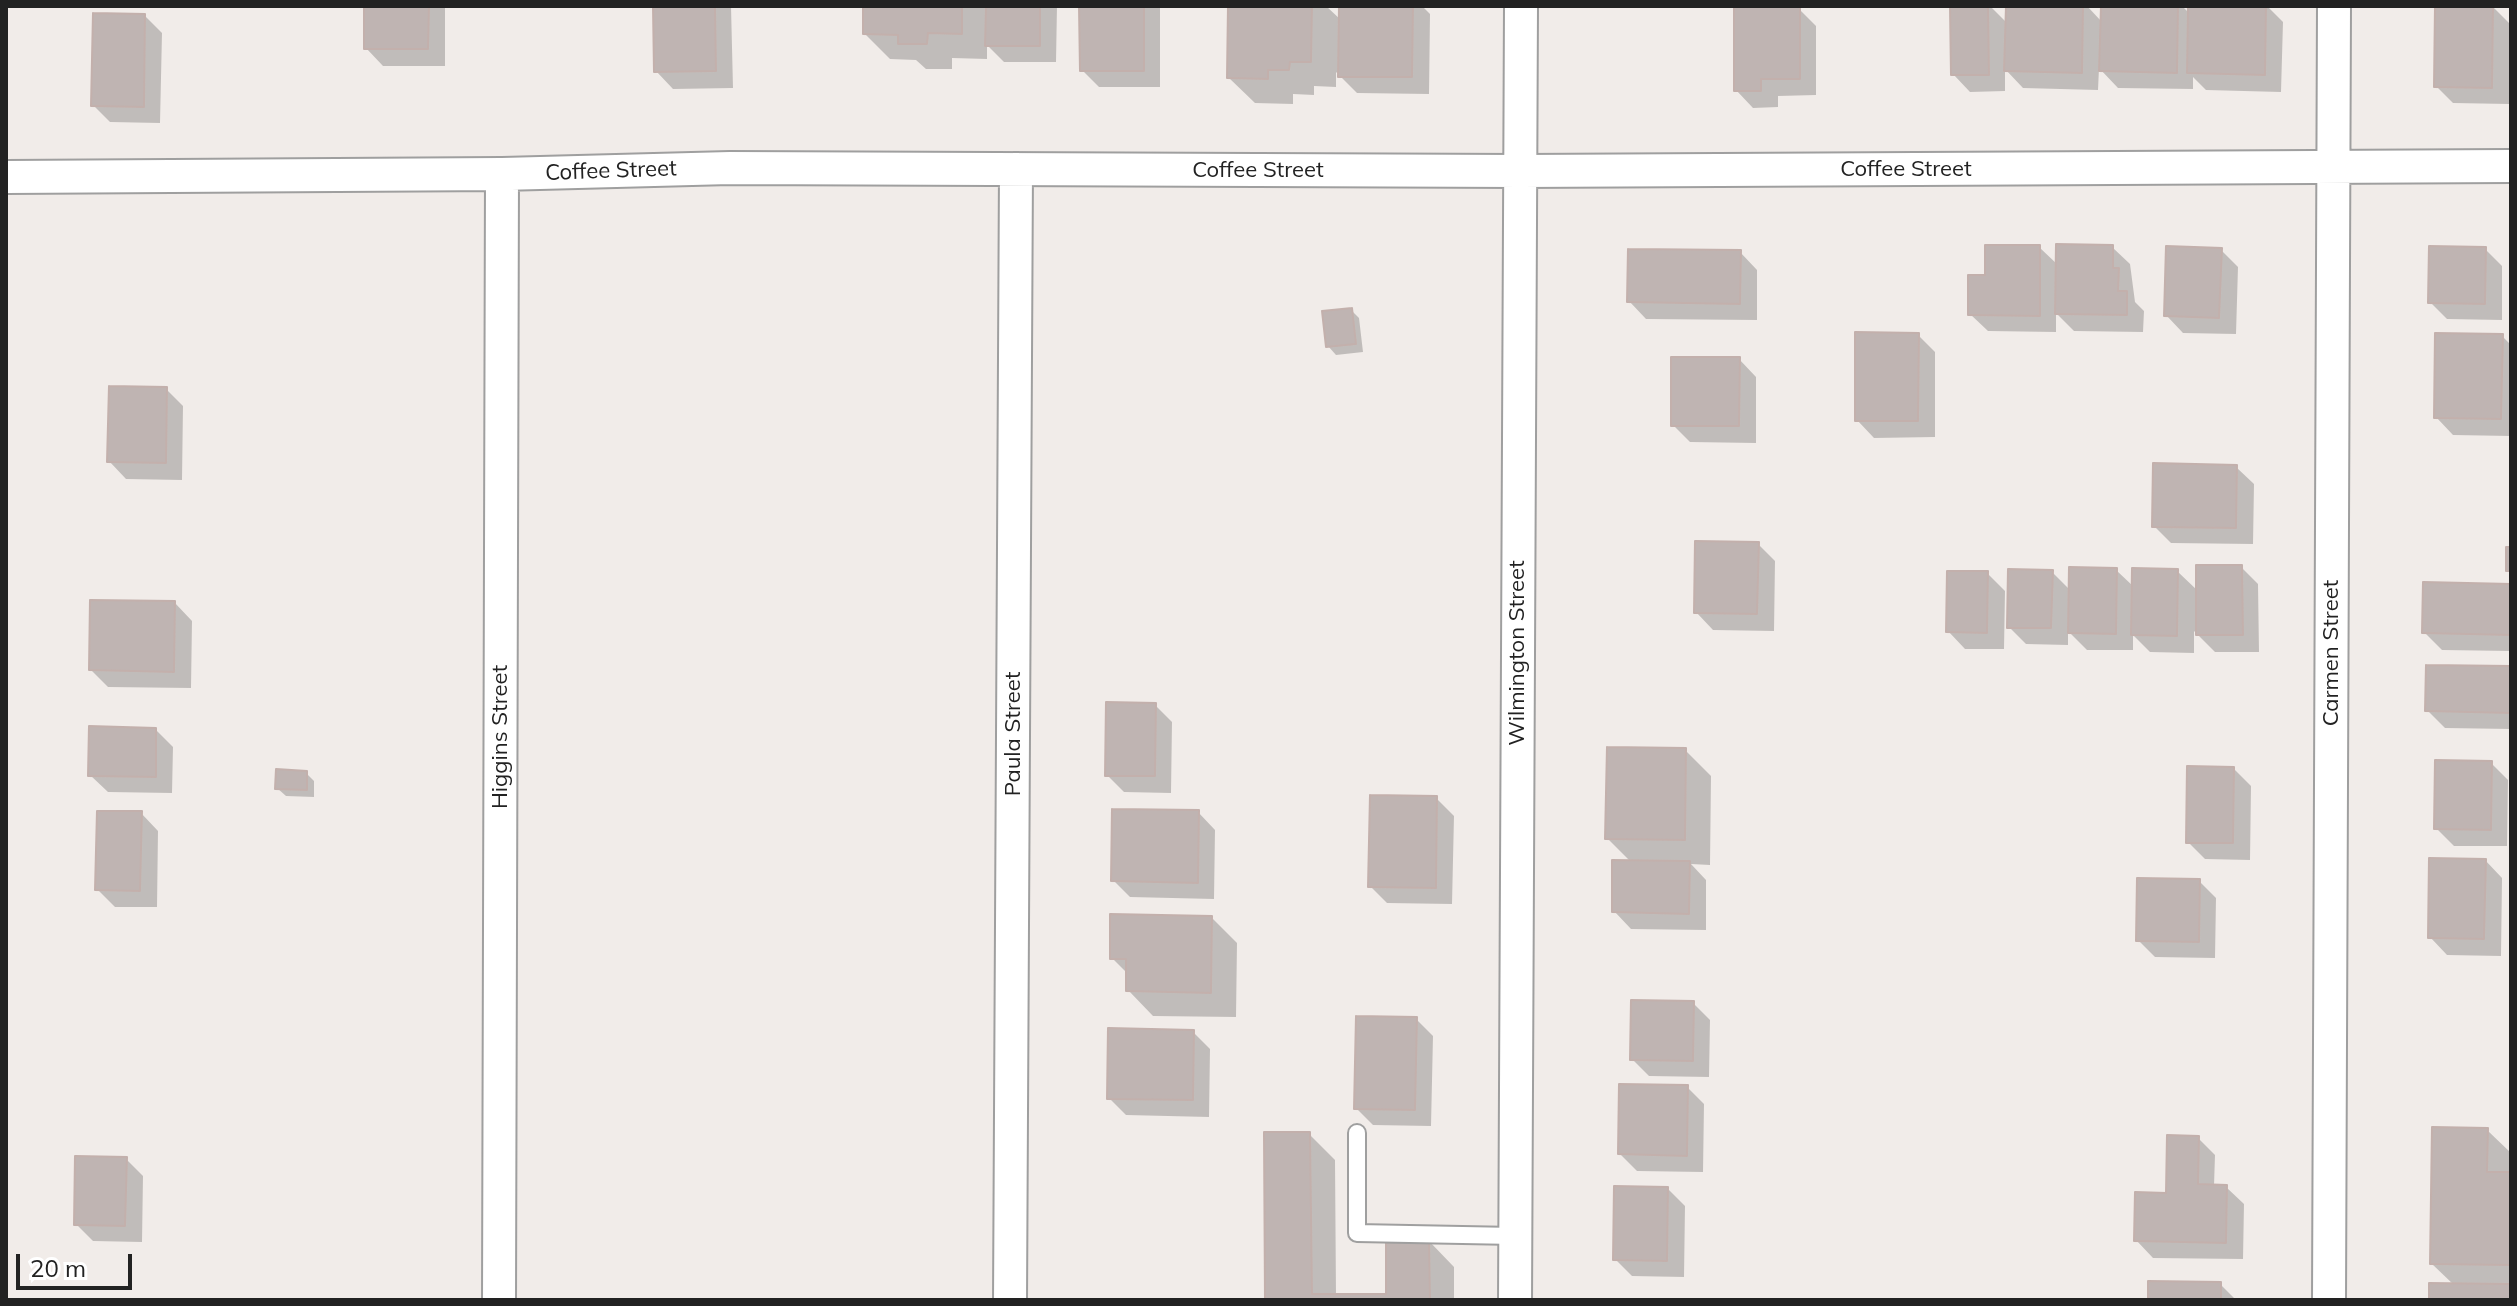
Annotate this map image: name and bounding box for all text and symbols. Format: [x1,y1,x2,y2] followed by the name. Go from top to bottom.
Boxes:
[545,156,677,186] street label: Coffee Street
[1840,156,1972,182] street label: Coffee Street
[1192,157,1324,183] street label: Coffee Street
[1504,560,1530,746] street label: Wilmington Street
[2318,580,2344,726] street label: Carmen Street
[487,665,513,809] street label: Higgins Street
[1000,672,1026,796] street label: Paula Street
[20,1238,136,1288] scale bar
[30,1253,86,1283] text: 20 m

